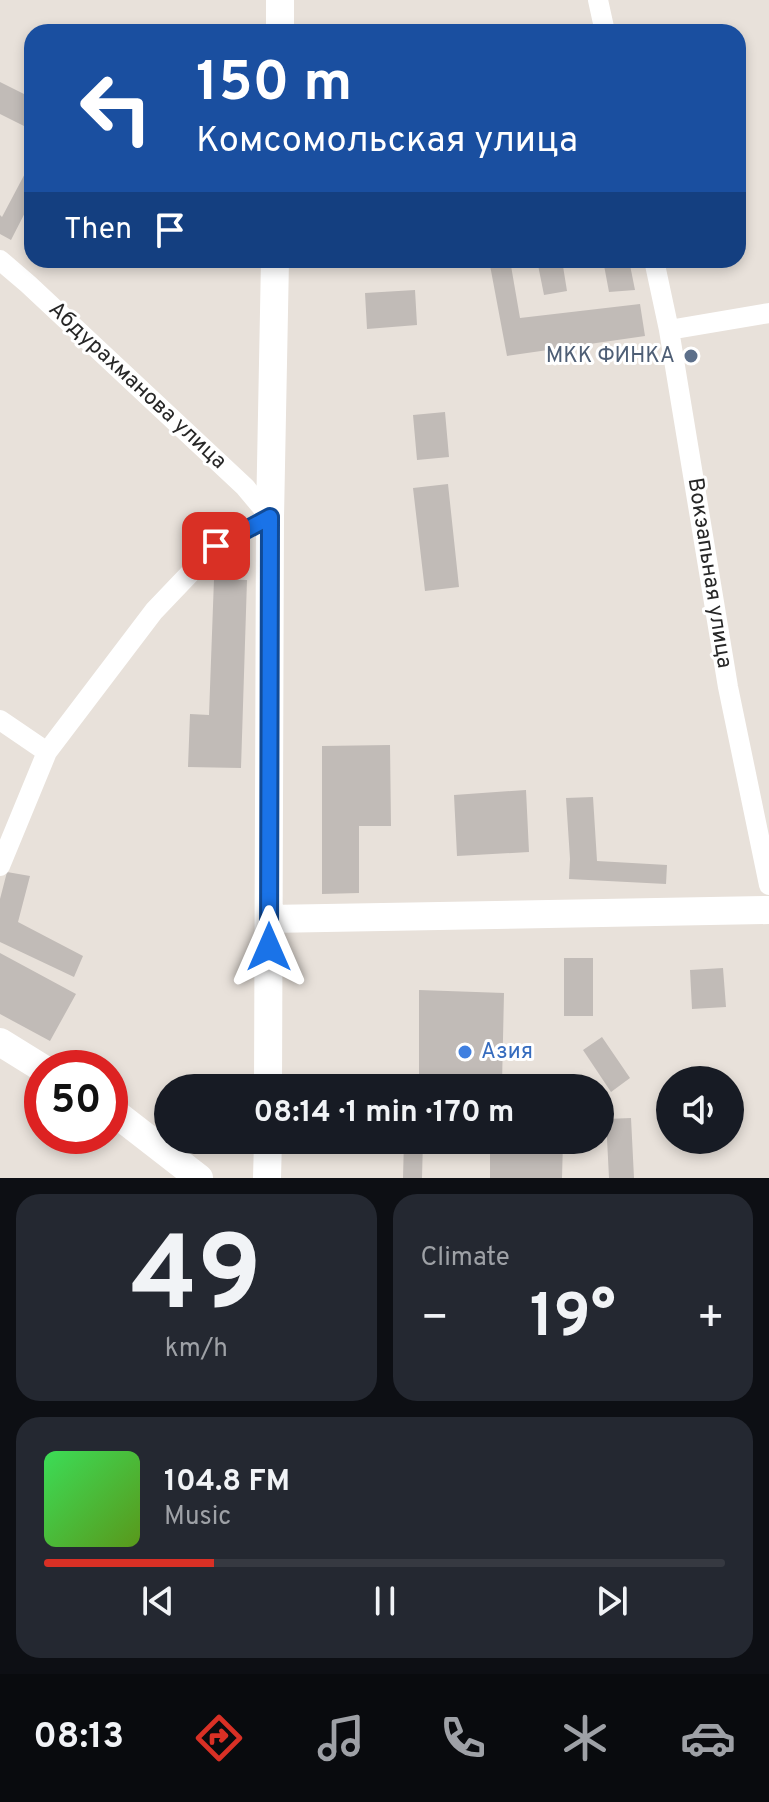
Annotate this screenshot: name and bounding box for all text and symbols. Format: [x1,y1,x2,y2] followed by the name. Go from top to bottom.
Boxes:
[196,50,352,120] text: 150 m
[64,56,168,160] icon: left
[196,119,578,165] text: Комсомольская улица
[148,208,192,252] icon: arrive
[64,212,132,249] text: Then
[42,296,232,476] street label: Абдурахманова улица
[546,343,675,370] place label: МКК ФИНКА
[682,347,700,365] marker: МКК ФИНКА
[681,476,737,670] street label: Вокэапьная улица
[182,512,250,580] pin
[194,524,238,568] icon: arrive
[227,905,311,989] position arrow
[481,1039,533,1066] place label: Азия
[456,1043,474,1061] marker: Азия
[24,1050,128,1154] speed limit sign: 50
[656,1066,744,1154] map controls
[656,1066,744,1154] button: sound
[254,1095,514,1132] text: 08:14 · 1 min · 170 m
[131,1215,262,1347] text: 49
[421,1242,510,1275] text: Climate
[530,1282,616,1358] text: 19°
[421,1292,449,1348] text: −
[697,1292,725,1348] text: +
[165,1333,228,1366] text: km/h
[164,1464,290,1501] text: 104.8 FM
[164,1501,231,1534] text: Music
[136,1579,180,1623] icon: previous
[363,1579,407,1623] icon: pause
[590,1579,634,1623] icon: next
[191,1710,247,1766] icon: directions
[313,1710,369,1766] icon: music
[435,1710,491,1766] icon: phone
[557,1710,613,1766] icon: climate
[680,1710,736,1766] icon: car
[33,1715,124,1761] text: 08:13

